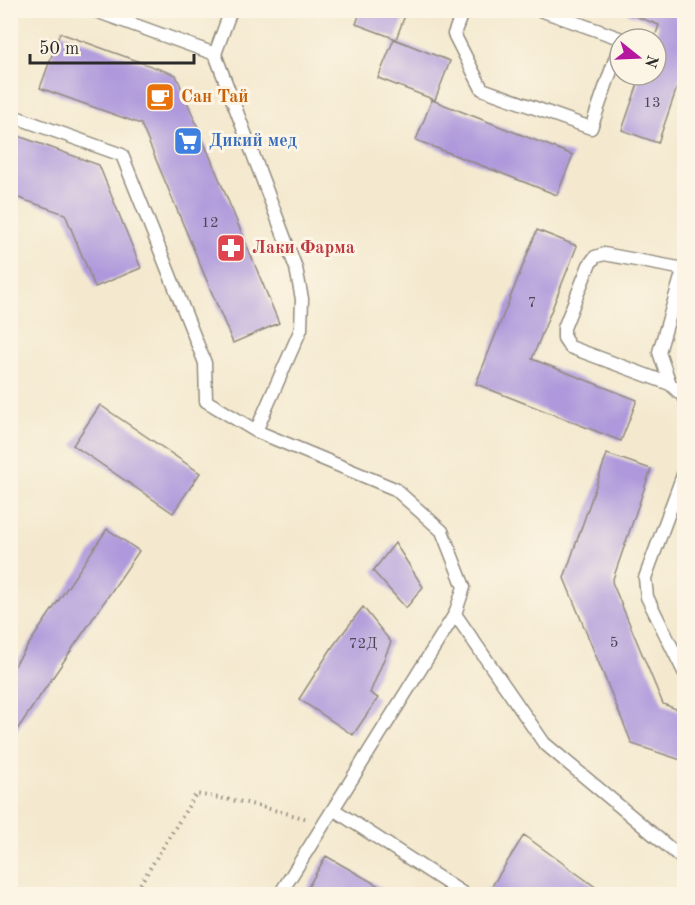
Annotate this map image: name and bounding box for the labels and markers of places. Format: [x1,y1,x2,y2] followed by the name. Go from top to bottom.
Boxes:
[144,81,176,113] cafe icon: Сан Тай
[181,88,249,106] place label: Сан Тай
[172,125,204,157] supermarket icon: Дикий мед
[209,132,297,150] place label: Дикий мед
[215,232,247,264] pharmacy icon: Лаки Фарма
[252,239,355,257] place label: Лаки Фарма

